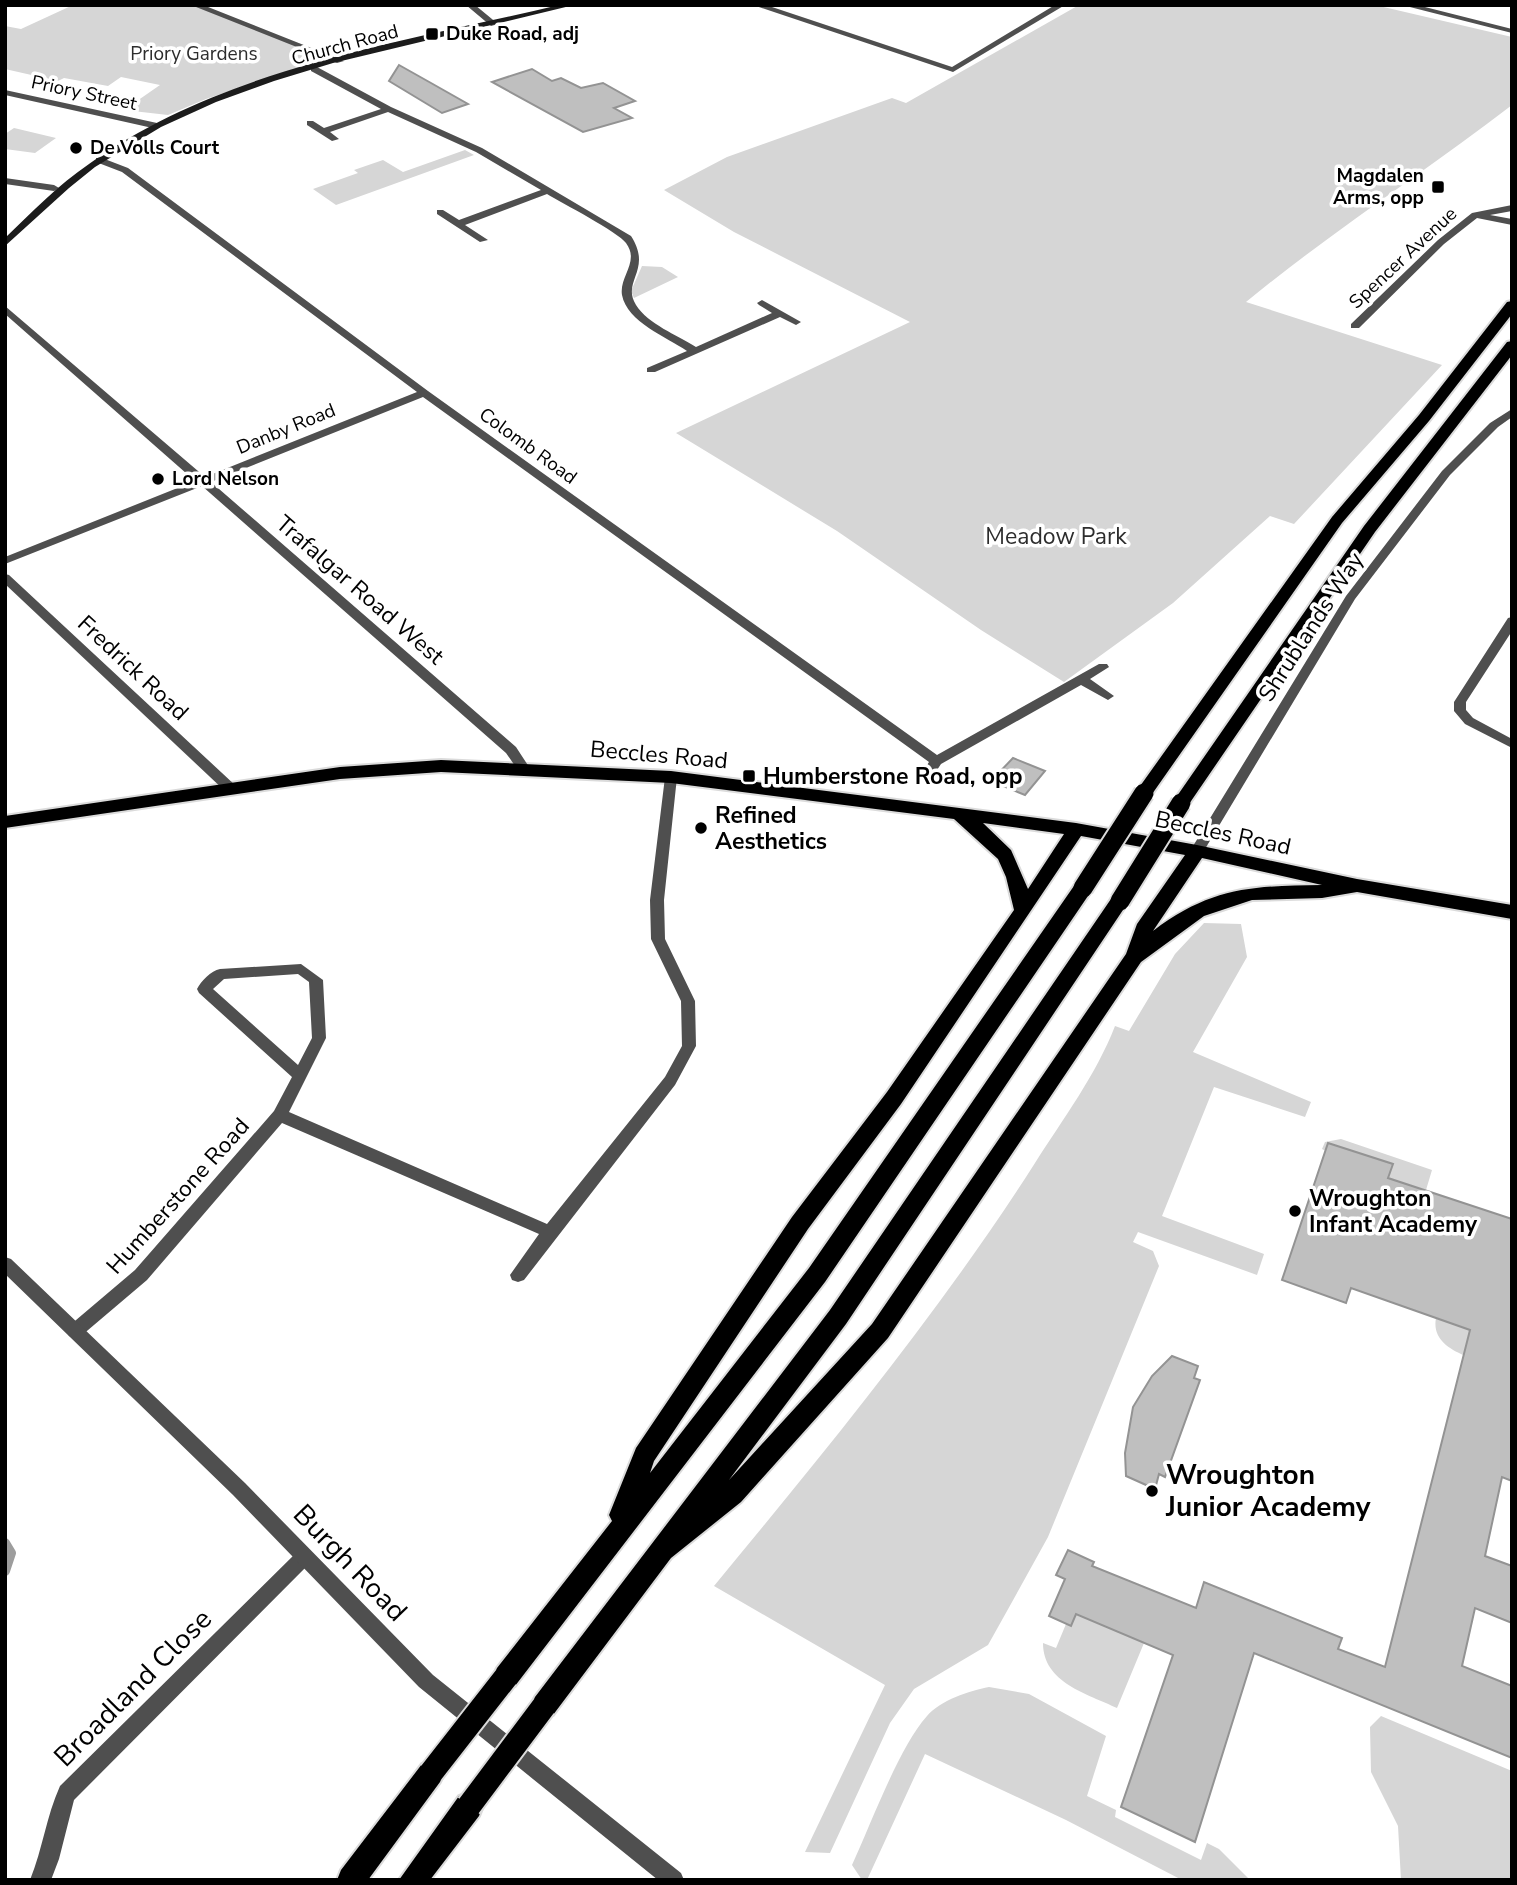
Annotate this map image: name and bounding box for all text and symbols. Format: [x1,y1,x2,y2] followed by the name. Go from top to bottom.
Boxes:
[289,18,401,72] street label: Church Road
[446,21,579,47] place label: Duke Road, adj
[424,26,440,42] marker: Duke Road, adj
[130,41,258,67] park label: Priory Gardens
[29,69,140,117] street label: Priory Street
[90,135,220,161] place label: De Volls Court
[68,140,84,156] marker: De Volls Court
[1333,163,1424,211] place label: Magdalen Arms, opp
[1430,179,1446,195] marker: Magdalen Arms, opp
[1343,201,1463,315] street label: Spencer Avenue
[233,397,339,461] street label: Danby Road
[474,402,582,490] street label: Colomb Road
[172,466,279,492] place label: Lord Nelson
[150,471,166,487] marker: Lord Nelson
[269,508,451,672] street label: Trafalgar Road West
[985,521,1127,552] park label: Meadow Park
[1251,546,1371,708] street label: Shrublands Way
[71,608,195,728] street label: Fredrick Road
[589,734,729,776] street label: Beccles Road
[763,761,1023,792] place label: Humberstone Road, opp
[741,768,757,784] marker: Humberstone Road, opp
[715,800,827,857] place label: Refined Aesthetics
[1152,803,1294,863] street label: Beccles Road
[693,820,709,836] marker: Refined Aesthetics
[99,1111,257,1281] street label: Humberstone Road
[1309,1183,1478,1240] place label: Wroughton Infant Academy
[1287,1203,1303,1219] marker: Wroughton Infant Academy
[1165,1456,1371,1526] place label: Wroughton Junior Academy
[1144,1483,1160,1499] marker: Wroughton Junior Academy
[285,1496,415,1630] street label: Burgh Road
[46,1601,220,1775] street label: Broadland Close

